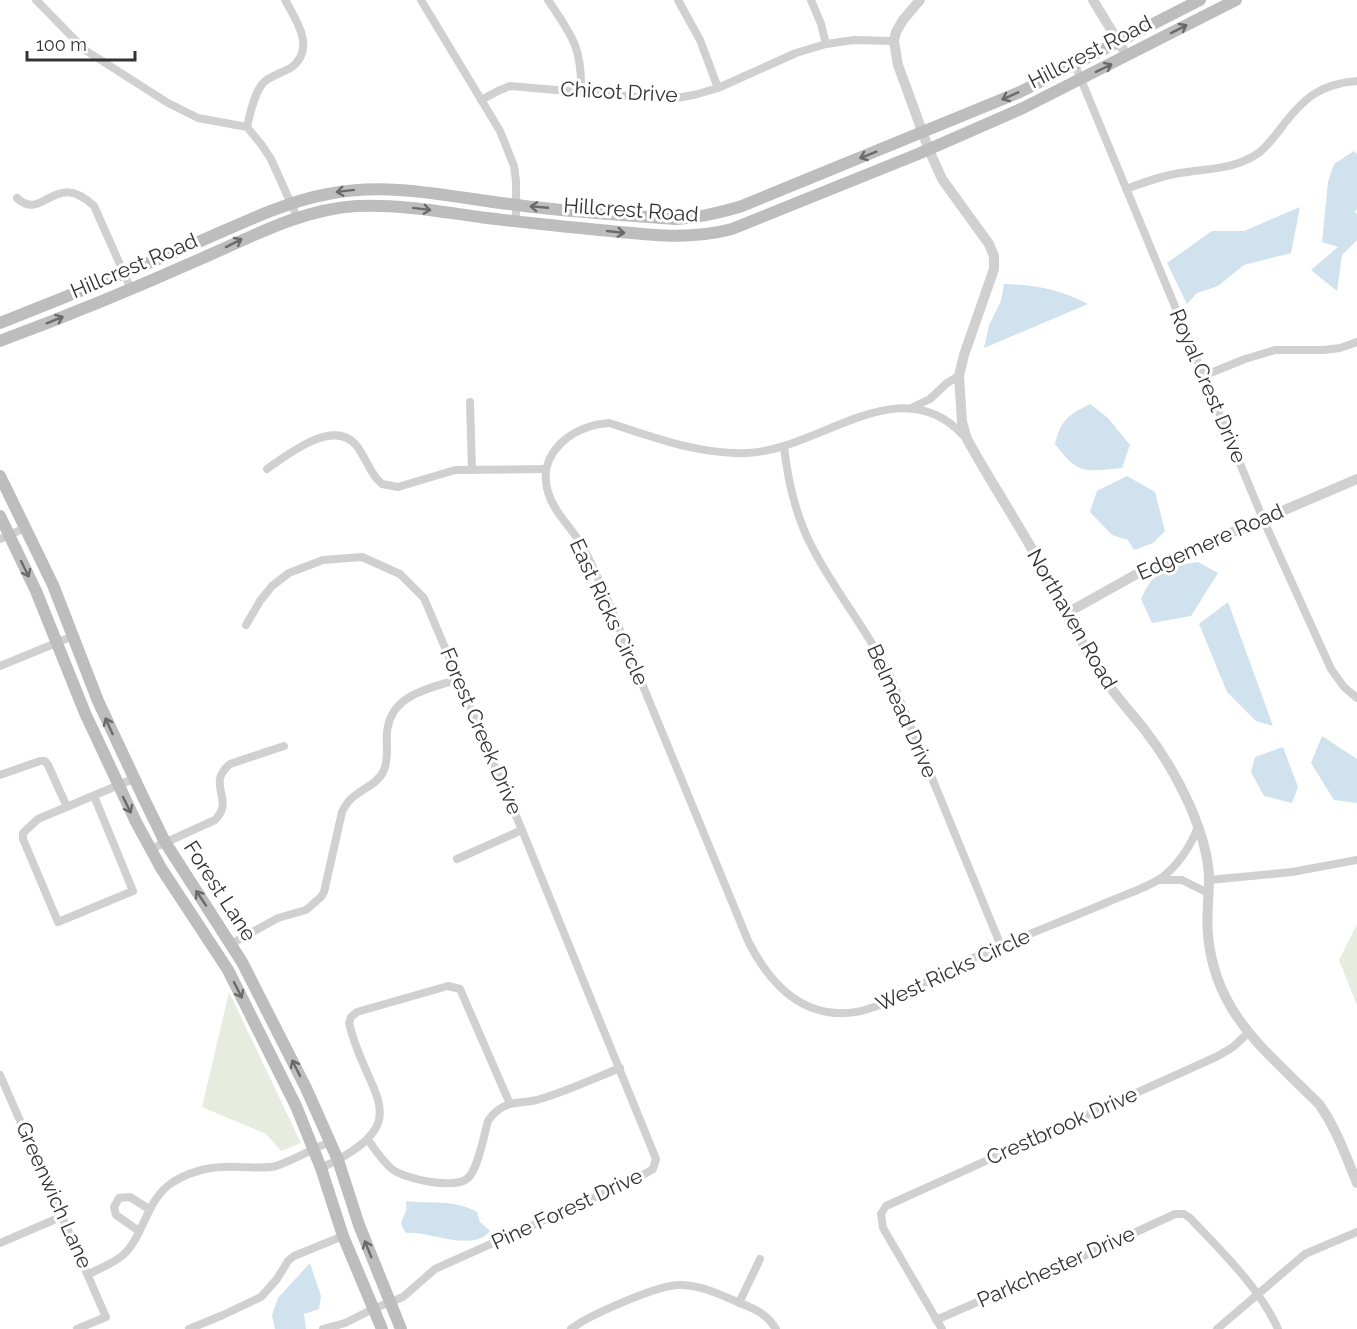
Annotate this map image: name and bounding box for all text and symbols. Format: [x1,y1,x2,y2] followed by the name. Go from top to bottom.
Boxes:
[1024,10,1156,93] street label: Hillcrest Road
[1170,23,1188,34] one-way arrow
[27,24,135,62] scale bar
[36,34,87,55] text: 100 m
[1094,61,1112,73] one-way arrow
[560,76,678,107] street label: Chicot Drive
[1001,91,1019,103] one-way arrow
[860,150,878,161] one-way arrow
[336,186,355,197] one-way arrow
[563,192,699,227] street label: Hillcrest Road
[529,201,549,212] one-way arrow
[412,204,432,215] one-way arrow
[605,226,625,237] one-way arrow
[67,228,201,303] street label: Hillcrest Road
[224,237,242,248] one-way arrow
[1165,305,1252,467] street label: Royal Crest Drive
[45,314,63,325] one-way arrow
[1133,498,1287,585] street label: Edgemere Road
[565,535,654,689] street label: East Ricks Circle
[1022,544,1123,693] street label: Northaven Road
[20,559,32,577] one-way arrow
[862,640,943,781] street label: Belmead Drive
[435,644,528,818] street label: Forest Creek Drive
[103,718,115,736] one-way arrow
[122,796,134,814] one-way arrow
[179,836,262,945] street label: Forest Lane
[194,890,207,907] one-way arrow
[872,923,1034,1016] street label: West Ricks Circle
[233,981,244,999] one-way arrow
[290,1060,302,1077] one-way arrow
[982,1081,1141,1170] street label: Crestbrook Drive
[11,1118,98,1272] street label: Greenwich Lane
[487,1163,646,1254] street label: Pine Forest Drive
[973,1221,1139,1313] street label: Parkchester Drive
[362,1240,373,1258] one-way arrow

